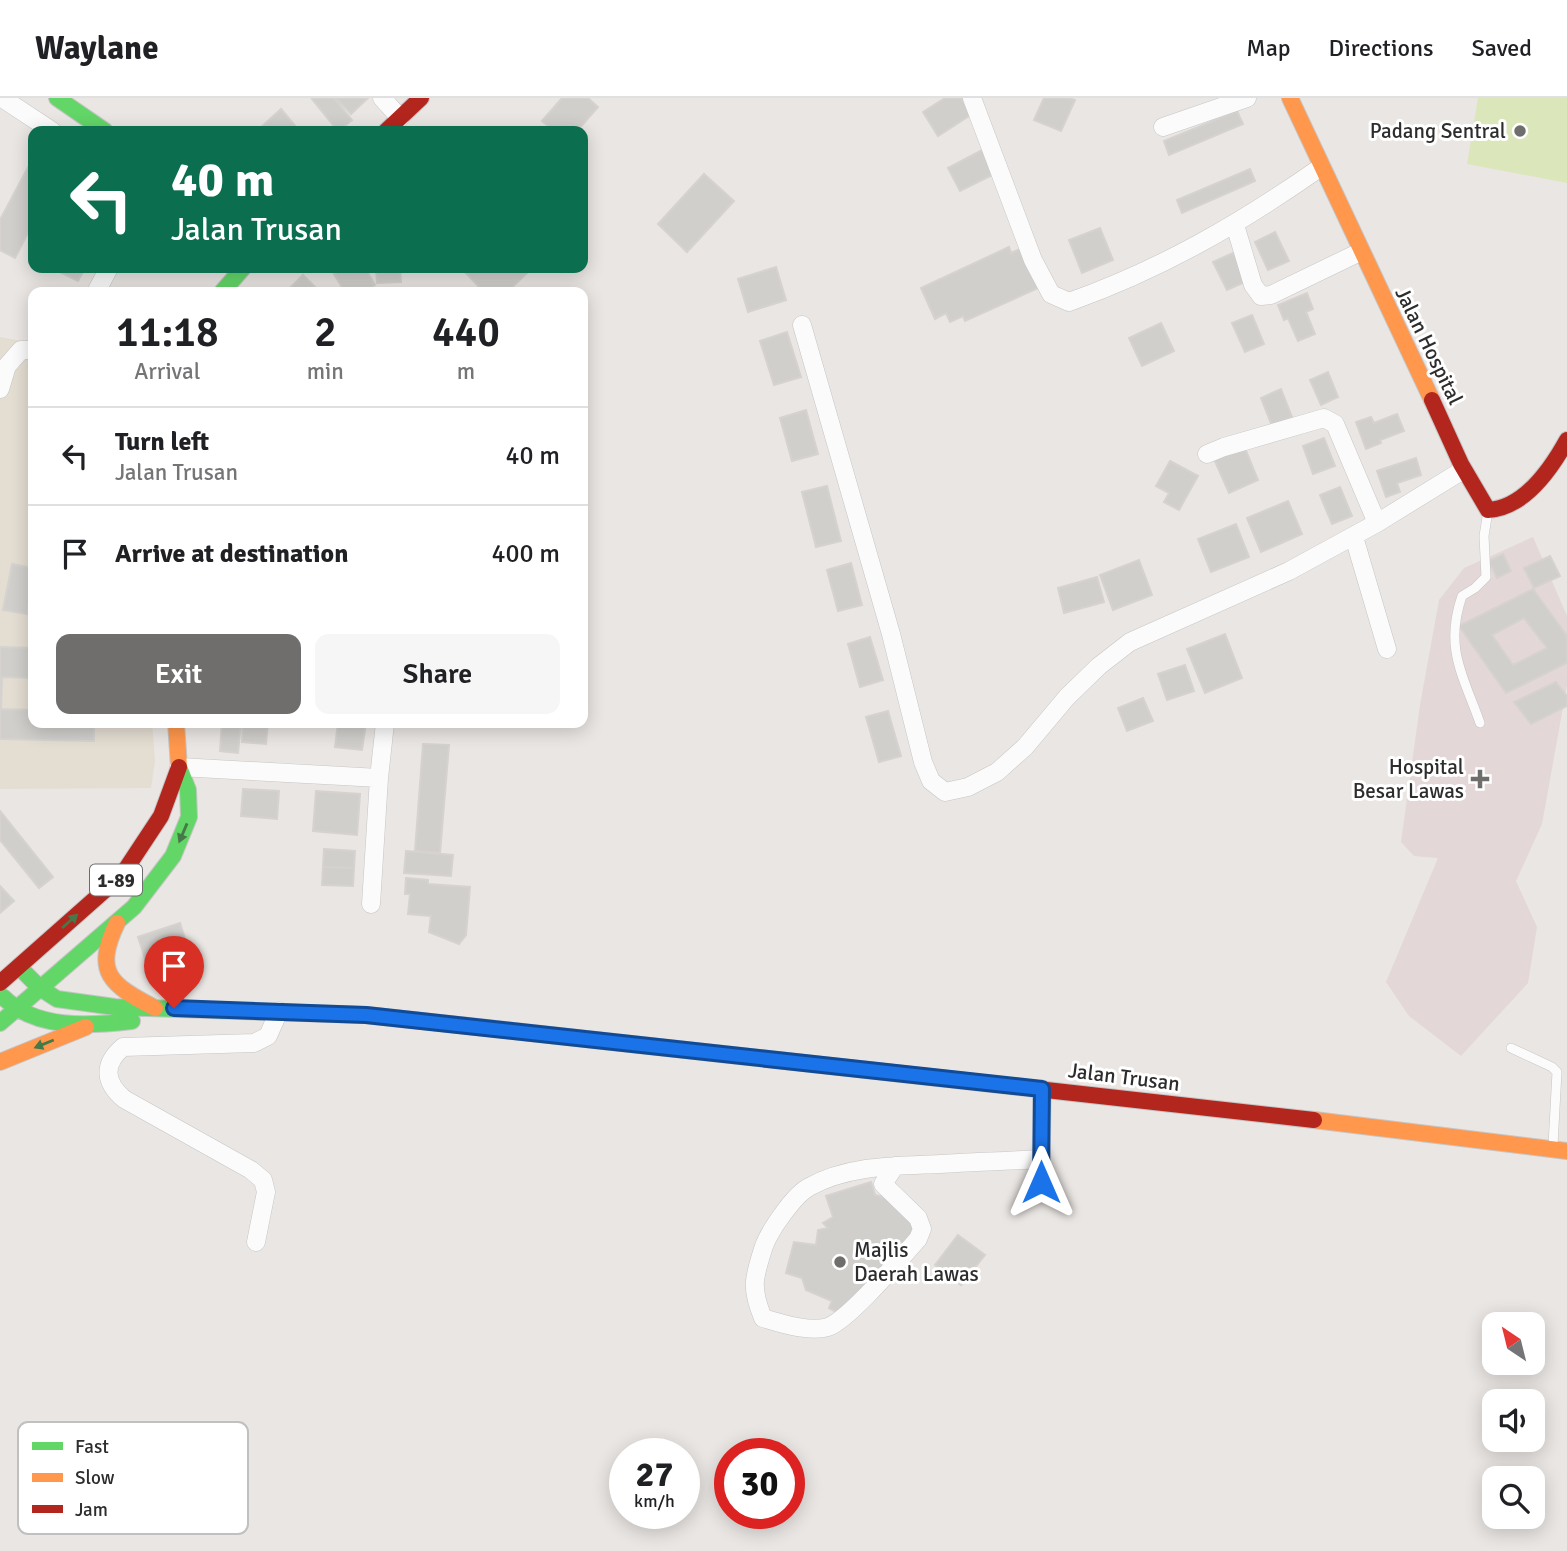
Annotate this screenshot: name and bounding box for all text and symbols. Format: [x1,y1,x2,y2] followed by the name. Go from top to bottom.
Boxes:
[35,28,159,69] text: Waylane
[1246,33,1291,63] text: Map
[1329,33,1434,63] text: Directions
[1472,33,1532,63] text: Saved
[1370,118,1506,144] place label: Padang Sentral
[1512,123,1528,139] marker: Padang Sentral
[171,150,274,210] text: 40 m
[56,154,147,245] icon: left
[171,210,342,249] text: Jalan Trusan
[1389,283,1469,409] street label: Jalan Hospital
[116,307,219,358] text: 11:18
[314,307,337,358] text: 2
[432,307,500,358] text: 440
[134,357,200,386] text: Arrival
[307,357,344,386] text: min
[457,357,475,386] text: m
[115,426,209,458] text: Turn left
[56,437,94,475] icon: left
[505,440,560,472] text: 40 m
[115,458,238,487] text: Jalan Trusan
[56,535,94,573] icon: arrive
[115,538,348,570] text: Arrive at destination
[491,538,560,570] text: 400 m
[56,634,301,714] button: Exit
[315,634,560,714] button: Share
[1353,754,1464,804] place label: Hospital Besar Lawas
[1470,769,1490,789] marker: Hospital Besar Lawas
[177,822,188,843] one-way arrow
[90,864,142,895] road number: 1-89
[61,914,78,930] one-way arrow
[144,936,204,1008] pin
[155,947,193,985] icon: arrive
[33,1039,54,1050] one-way arrow
[1067,1057,1181,1097] street label: Jalan Trusan
[1004,1145,1078,1219] position arrow
[854,1237,979,1287] place label: Majlis Daerah Lawas
[832,1254,848,1270] marker: Majlis Daerah Lawas
[1482,1312,1545,1376] north arrow
[1482,1312,1545,1529] map controls
[1482,1389,1545,1452] button: sound
[18,1422,248,1534] legend
[75,1435,109,1459] text: Fast
[714,1438,805,1529] speed limit sign: 30
[636,1453,673,1496] text: 27
[75,1466,115,1490] text: Slow
[1482,1466,1545,1529] button: search
[634,1490,675,1512] text: km/h
[75,1498,108,1522] text: Jam

